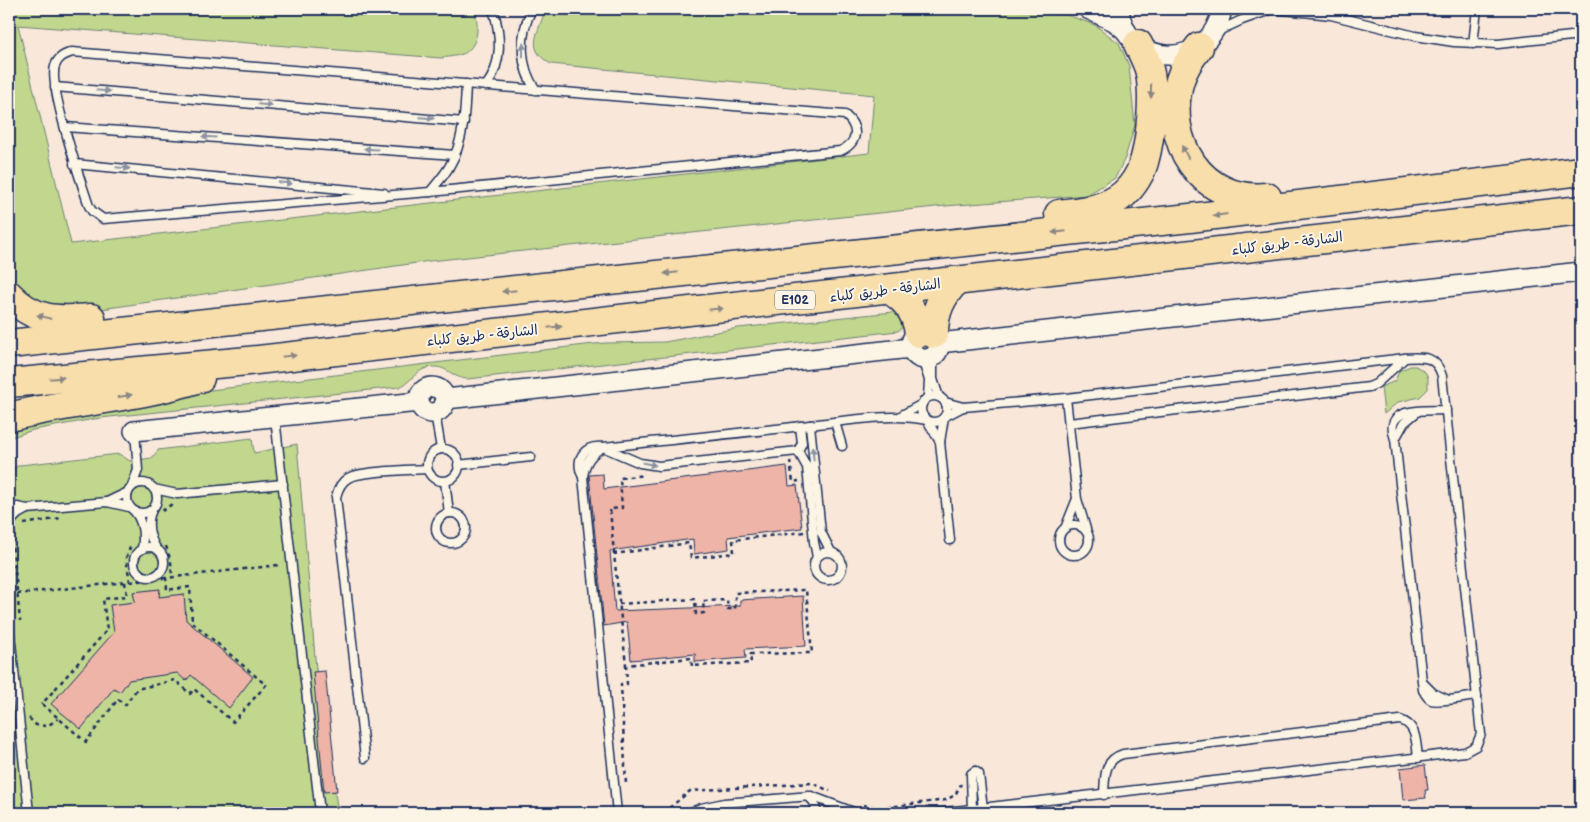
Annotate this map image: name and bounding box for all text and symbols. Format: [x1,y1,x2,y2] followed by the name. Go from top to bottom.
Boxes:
[519,42,527,58] one-way arrow
[1147,83,1155,99] one-way arrow
[95,87,111,95] one-way arrow
[257,101,273,109] one-way arrow
[419,115,435,123] one-way arrow
[201,133,217,141] one-way arrow
[363,144,379,152] one-way arrow
[1181,145,1189,160] one-way arrow
[115,164,131,172] one-way arrow
[277,180,293,188] one-way arrow
[1212,211,1228,219] one-way arrow
[1050,228,1066,236] one-way arrow
[1230,228,1344,259] street label: الشارقة - طريق كلباء
[662,269,678,277] one-way arrow
[828,275,942,306] street label: الشارقة - طريق كلباء
[501,287,517,295] one-way arrow
[775,290,815,310] road number: E102
[708,305,724,313] one-way arrow
[37,313,52,321] one-way arrow
[426,321,539,350] street label: الشارقة - طريق كلباء
[547,323,563,331] one-way arrow
[281,352,297,360] one-way arrow
[50,374,66,382] one-way arrow
[118,391,134,399] one-way arrow
[808,446,816,462] one-way arrow
[641,461,657,469] one-way arrow

